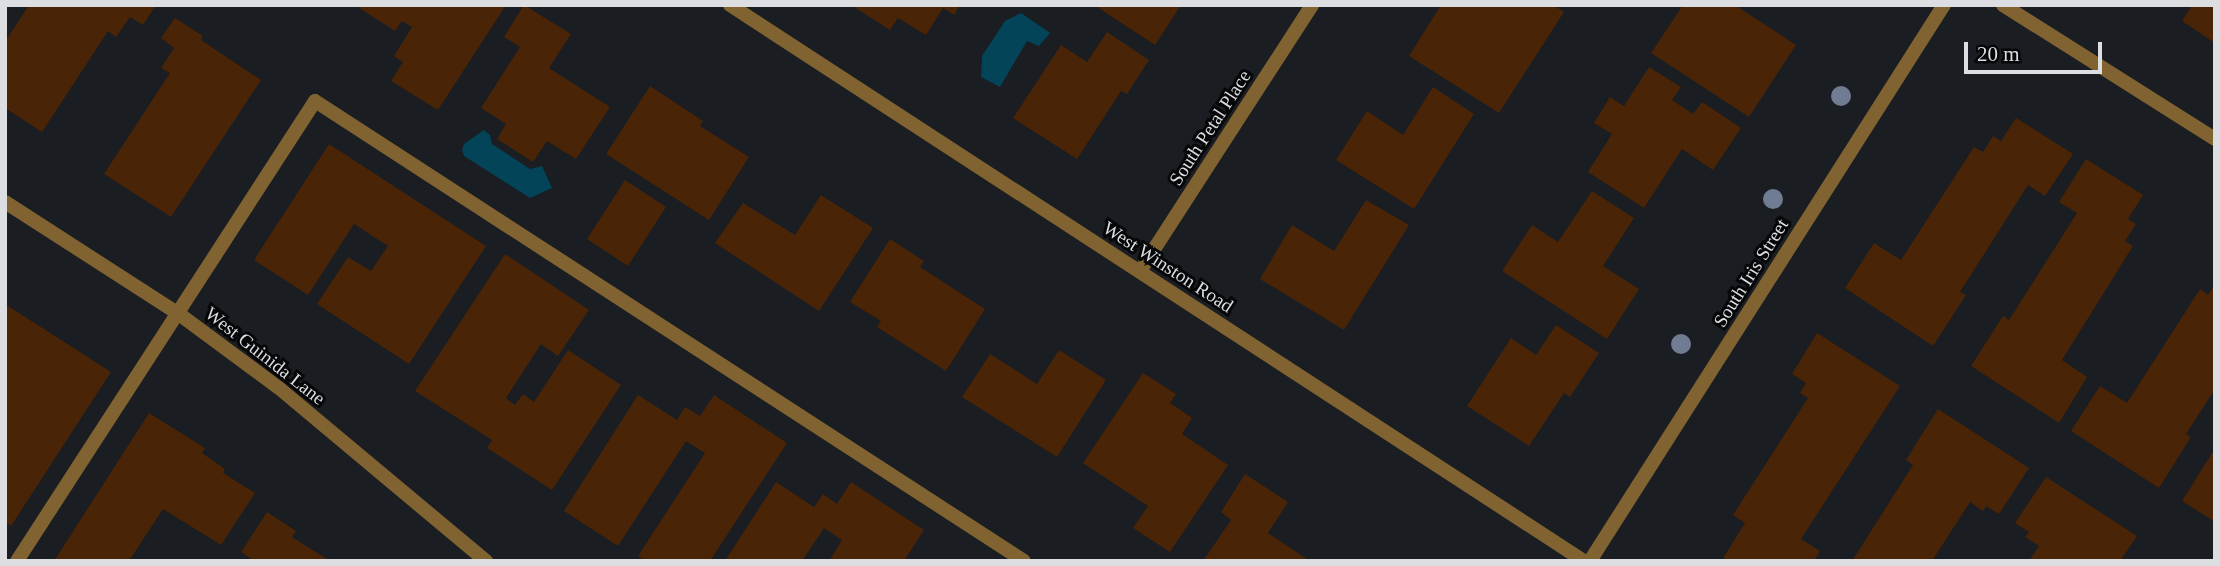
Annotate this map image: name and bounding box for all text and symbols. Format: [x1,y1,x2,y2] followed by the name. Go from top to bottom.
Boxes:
[1968,28,2106,72] scale bar
[1977,42,2020,66] text: 20 m
[1164,66,1256,190] street label: South Petal Place
[1709,215,1793,331] street label: South Iris Street
[1099,216,1237,318] street label: West Winston Road
[200,302,330,410] street label: West Guinida Lane

